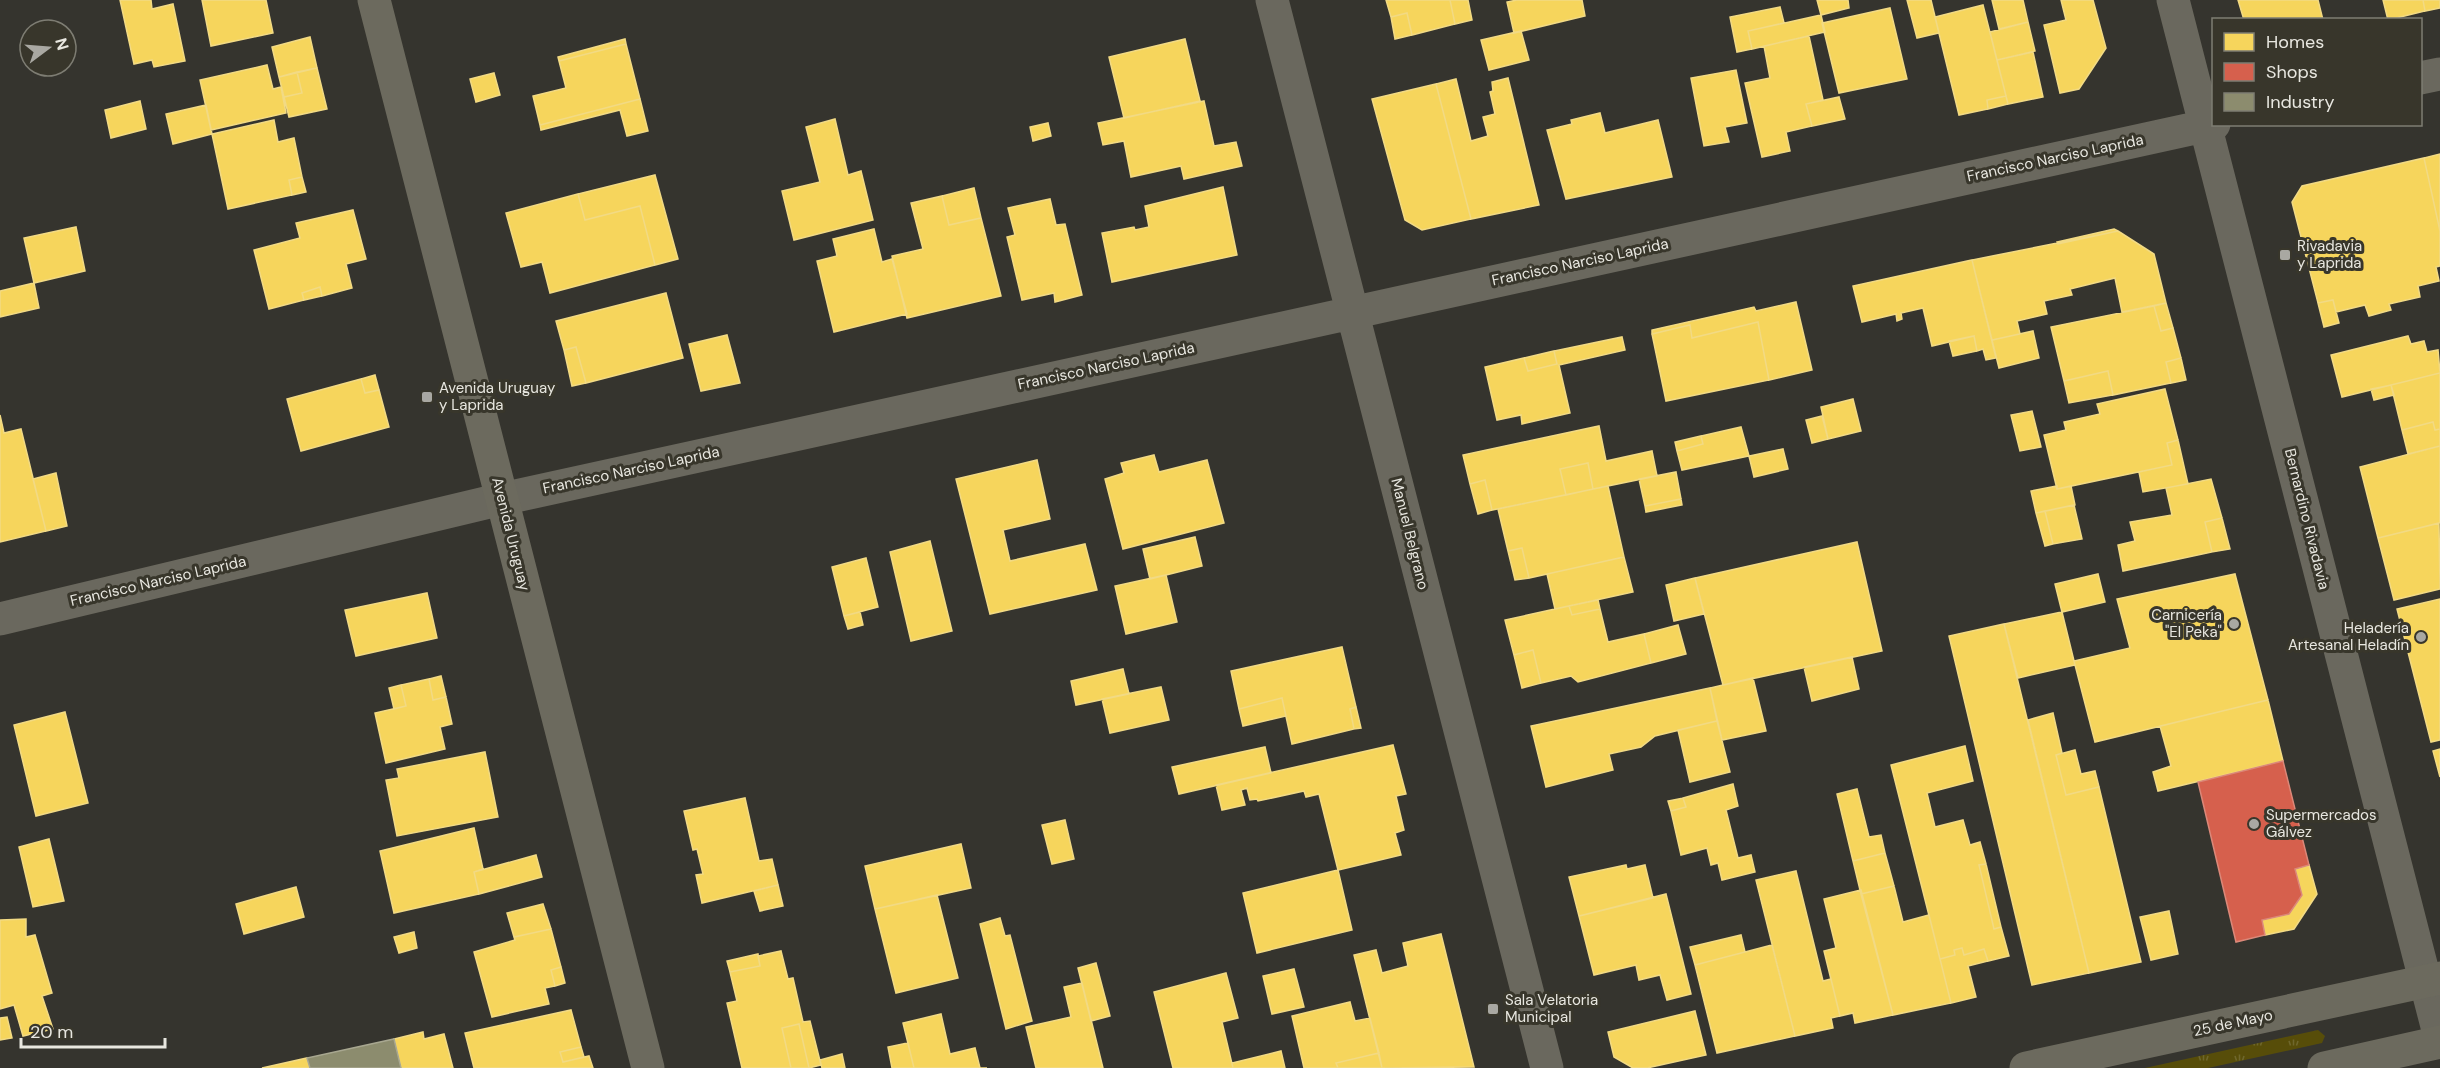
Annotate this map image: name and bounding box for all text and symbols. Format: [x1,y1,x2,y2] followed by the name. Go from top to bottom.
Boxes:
[18,18,78,78] north arrow
[2212,18,2422,126] legend
[2266,30,2324,54] text: Homes
[50,35,74,53] text: N
[2266,60,2318,84] text: Shops
[2266,90,2335,114] text: Industry
[1965,129,2145,187] street label: Francisco Narciso Laprida
[1490,233,1670,291] street label: Francisco Narciso Laprida
[2297,236,2362,273] place label: Rivadavia y Laprida
[2278,248,2292,262] marker: Rivadavia y Laprida
[1016,337,1196,395] street label: Francisco Narciso Laprida
[439,378,556,415] place label: Avenida Uruguay y Laprida
[420,390,434,404] marker: Avenida Uruguay y Laprida
[541,441,721,499] street label: Francisco Narciso Laprida
[2280,446,2334,592] street label: Bernardino Rivadavia
[487,475,535,593] street label: Avenida Uruguay
[1386,476,1434,592] street label: Manuel Belgrano
[68,551,248,611] street label: Francisco Narciso Laprida
[2151,605,2222,642] place label: Carnicería "El Peka"
[2227,617,2241,631] marker: Carnicería "El Peka"
[2288,618,2409,655] place label: Heladería Artesanal Heladín
[2414,630,2428,644] marker: Heladería Artesanal Heladín
[2266,805,2376,842] place label: Supermercados Gálvez
[2247,817,2261,831] marker: Supermercados Gálvez
[1505,990,1598,1027] place label: Sala Velatoria Municipal
[1486,1002,1500,1016] marker: Sala Velatoria Municipal
[2191,1005,2275,1041] street label: 25 de Mayo
[21,1011,165,1049] scale bar
[30,1020,73,1044] text: 20 m

